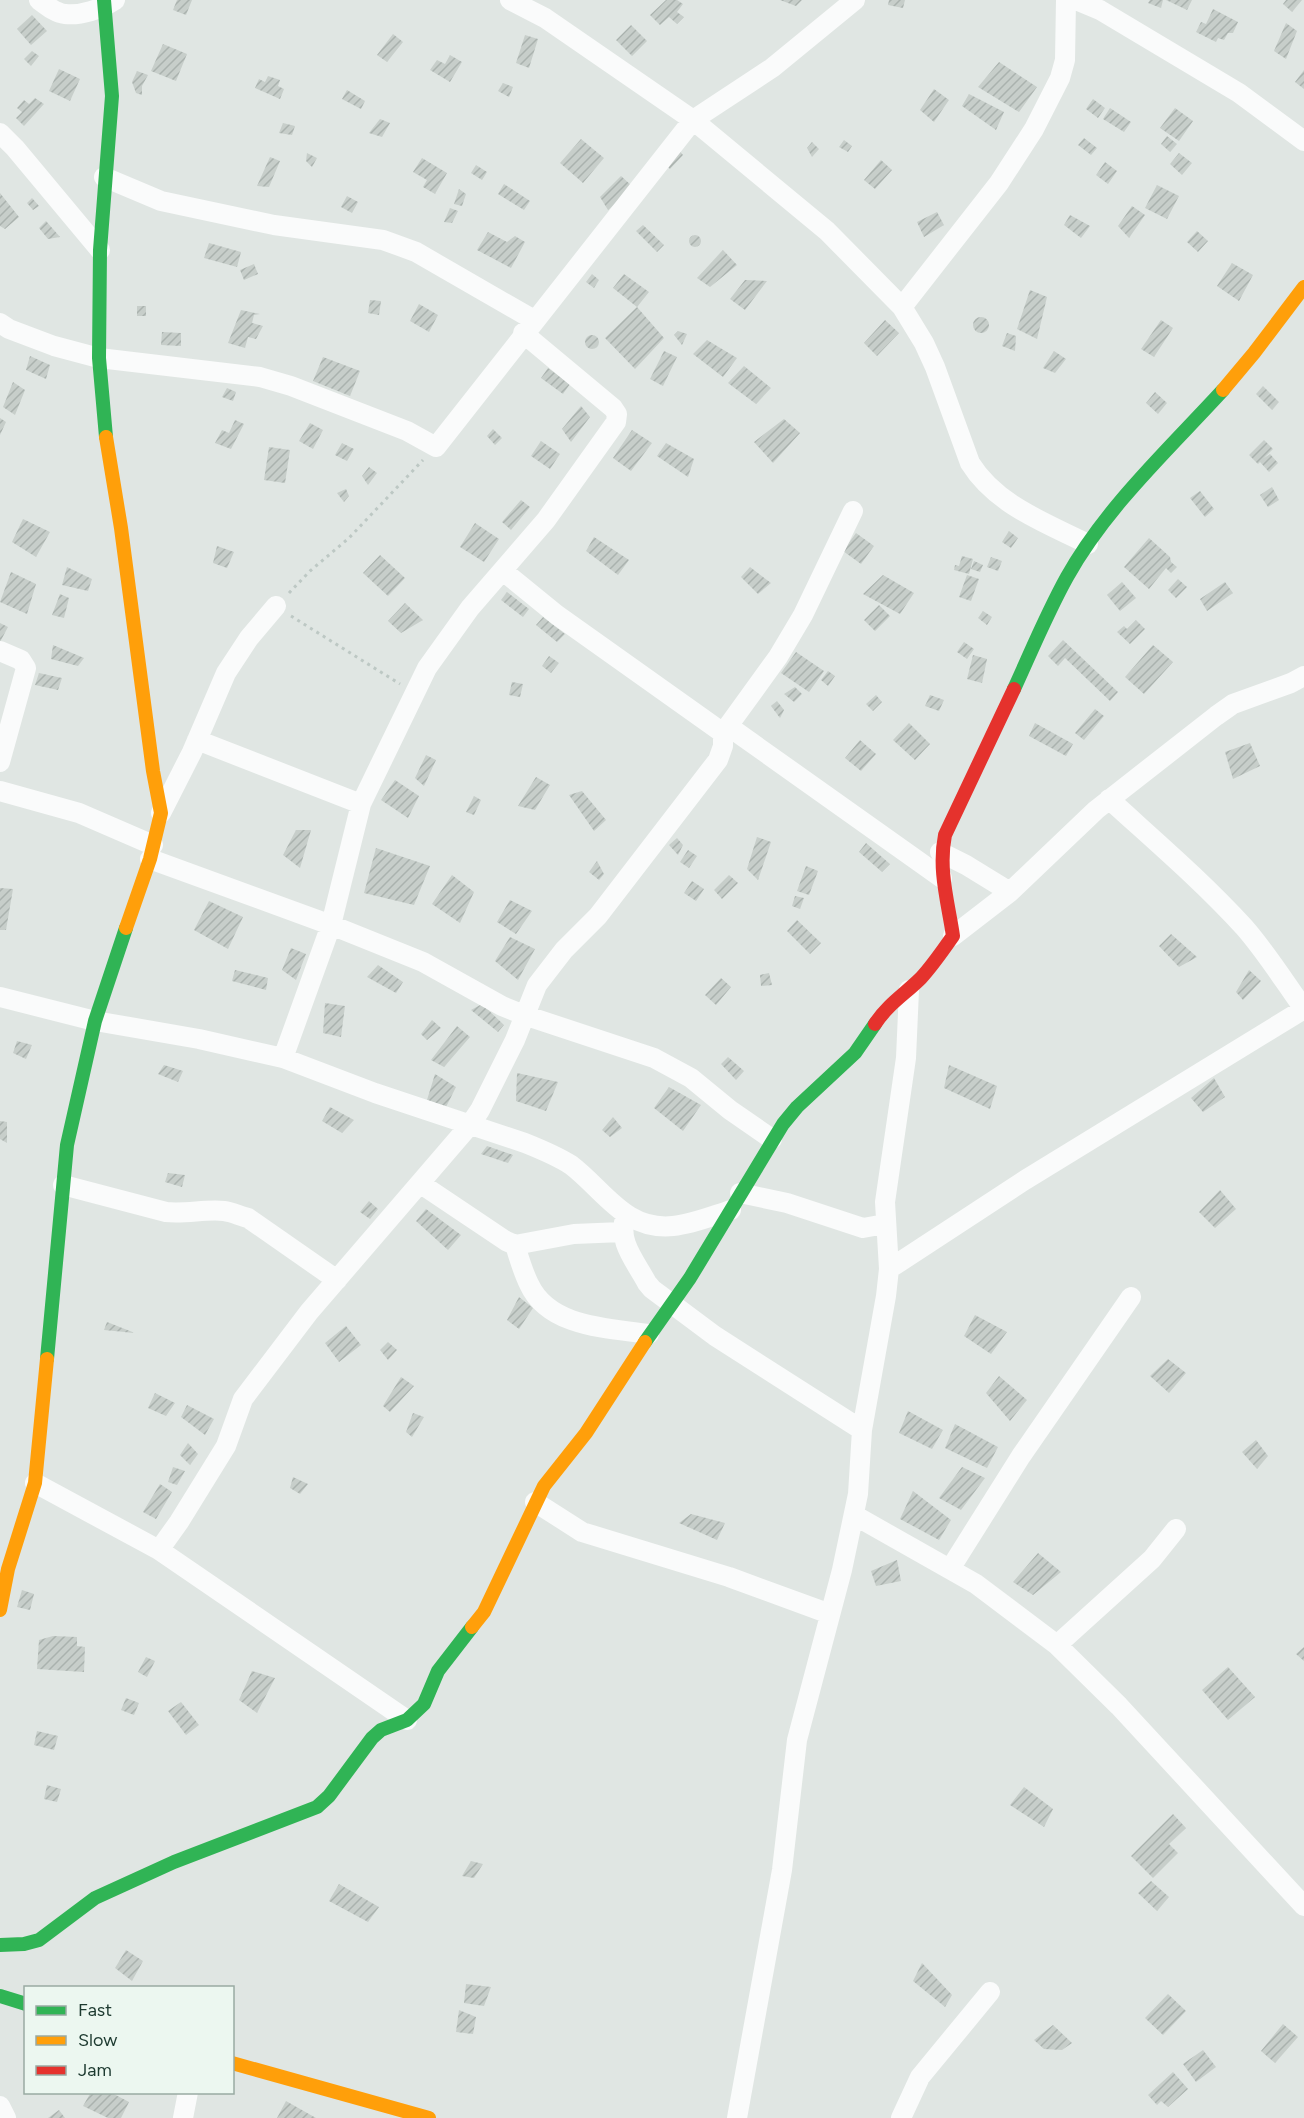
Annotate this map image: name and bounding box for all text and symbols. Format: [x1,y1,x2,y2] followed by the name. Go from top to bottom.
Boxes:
[24,1986,234,2094] legend
[78,1999,112,2021] text: Fast
[78,2029,117,2051] text: Slow
[78,2059,112,2081] text: Jam

